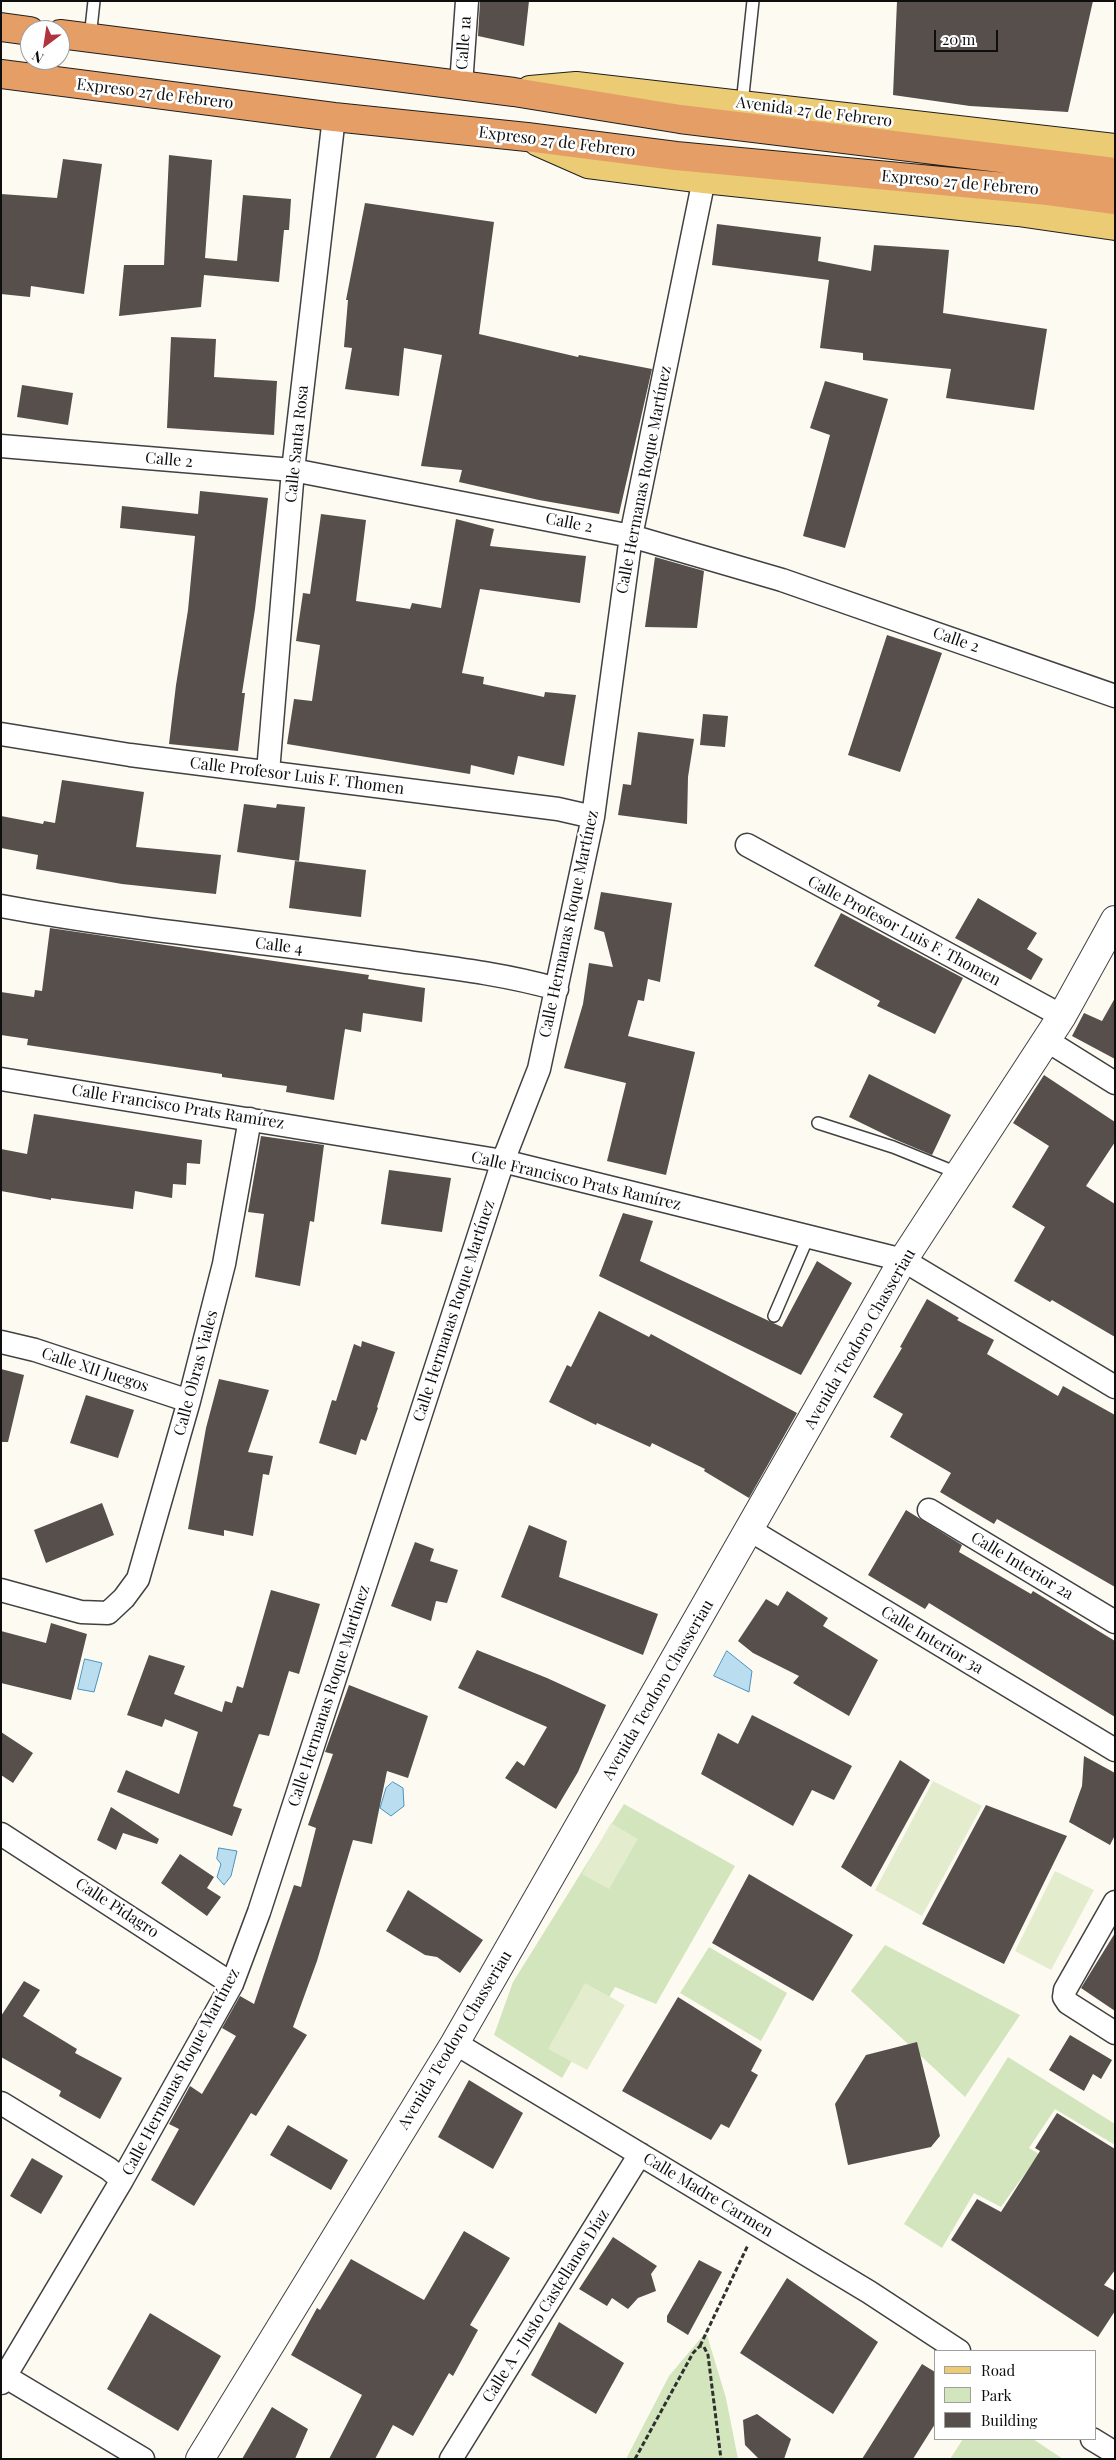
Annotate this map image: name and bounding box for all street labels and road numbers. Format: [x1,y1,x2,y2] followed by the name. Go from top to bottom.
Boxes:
[453,15,475,71] street label: Calle 1a
[75,75,235,113] street label: Expreso 27 de Febrero
[735,93,893,131] street label: Avenida 27 de Febrero
[477,123,637,161] street label: Expreso 27 de Febrero
[880,167,1040,199] street label: Expreso 27 de Febrero
[612,364,676,596] street label: Calle Hermanas Roque Martínez
[281,384,313,504] street label: Calle Santa Rosa
[144,448,194,472] street label: Calle 2
[544,509,594,537] street label: Calle 2
[930,623,982,657] street label: Calle 2
[189,753,405,799] street label: Calle Profesor Luis F. Thomen
[535,809,603,1039] street label: Calle Hermanas Roque Martínez
[804,872,1004,990] street label: Calle Profesor Luis F. Thomen
[254,934,304,958] street label: Calle 4
[70,1081,286,1133] street label: Calle Francisco Prats Ramírez
[469,1147,683,1215] street label: Calle Francisco Prats Ramírez
[409,1198,499,1424] street label: Calle Hermanas Roque Martínez
[800,1245,920,1433] street label: Avenida Teodoro Chasseriau
[170,1308,222,1438] street label: Calle Obras Viales
[39,1344,151,1396] street label: Calle XII Juegos
[967,1528,1077,1604] street label: Calle Interior 2a
[284,1583,374,1809] street label: Calle Hermanas Roque Martínez
[598,1596,718,1784] street label: Avenida Teodoro Chasseriau
[877,1602,987,1678] street label: Calle Interior 3a
[72,1874,162,1942] street label: Calle Pidagro
[394,1947,516,2133] street label: Avenida Teodoro Chasseriau
[118,1965,244,2179] street label: Calle Hermanas Roque Martínez
[640,2149,776,2241] street label: Calle Madre Carmen
[478,2206,614,2406] street label: Calle A - Justo Castellanos Díaz

